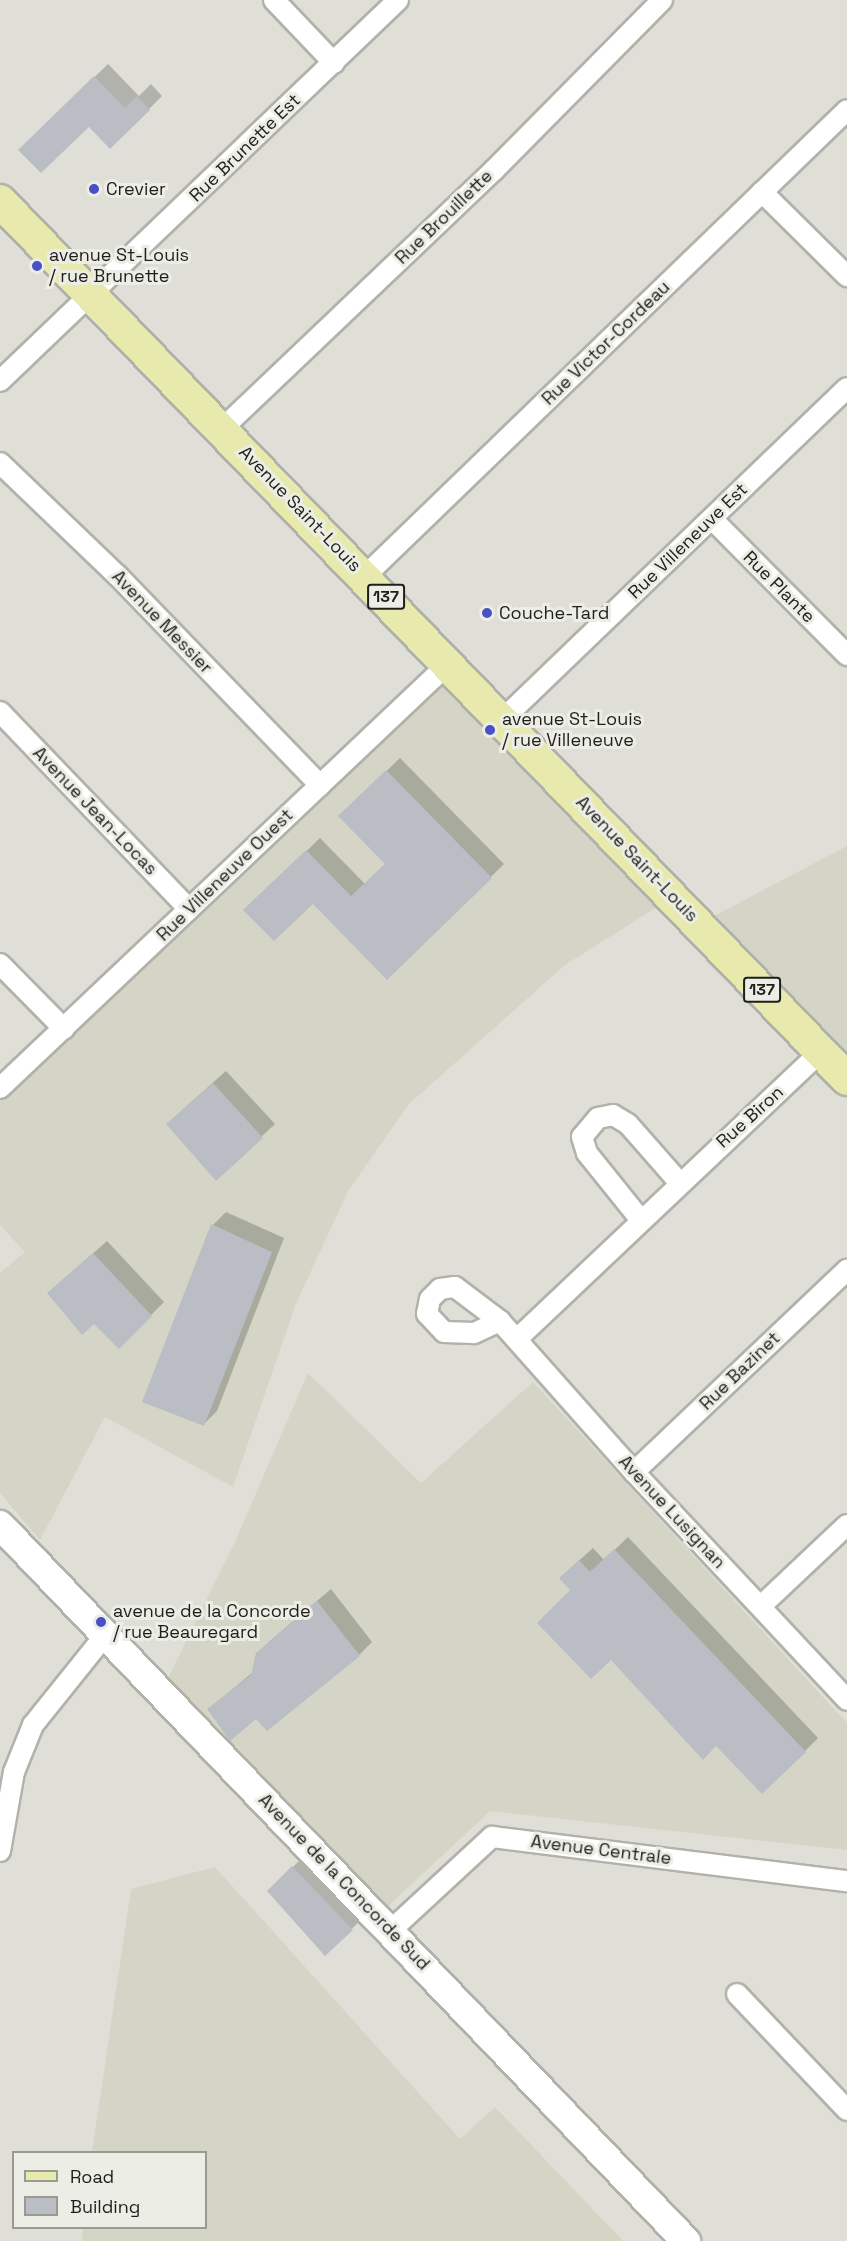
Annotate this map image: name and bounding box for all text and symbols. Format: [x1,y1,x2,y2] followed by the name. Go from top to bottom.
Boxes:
[185,89,305,207] street label: Rue Brunette Est
[391,165,497,269] street label: Rue Brouillette
[106,178,166,200] place label: Crevier
[87,182,101,196] marker: Crevier
[49,245,189,288] place label: avenue St-Louis / rue Brunette
[30,259,44,273] marker: avenue St-Louis / rue Brunette
[537,276,675,410] street label: Rue Victor-Cordeau
[234,442,366,576] street label: Avenue Saint-Louis
[624,478,752,604] street label: Rue Villeneuve Est
[739,547,819,627] street label: Rue Plante
[107,566,217,678] street label: Avenue Messier
[366,584,406,610] road number: 137
[499,602,609,624] place label: Couche-Tard
[480,606,494,620] marker: Couche-Tard
[502,709,642,752] place label: avenue St-Louis / rue Villeneuve
[483,723,497,737] marker: avenue St-Louis / rue Villeneuve
[28,742,162,880] street label: Avenue Jean-Locas
[571,792,703,926] street label: Avenue Saint-Louis
[152,804,298,946] street label: Rue Villeneuve Ouest
[742,977,782,1003] road number: 137
[712,1081,788,1153] street label: Rue Biron
[695,1327,785,1415] street label: Rue Bazinet
[614,1451,730,1573] street label: Avenue Lusignan
[113,1601,311,1644] place label: avenue de la Concorde / rue Beauregard
[94,1615,108,1629] marker: avenue de la Concorde / rue Beauregard
[254,1789,434,1975] street label: Avenue de la Concorde Sud
[530,1831,672,1869] street label: Avenue Centrale
[12,2151,207,2229] legend
[70,2165,114,2188] text: Road
[70,2195,140,2218] text: Building

